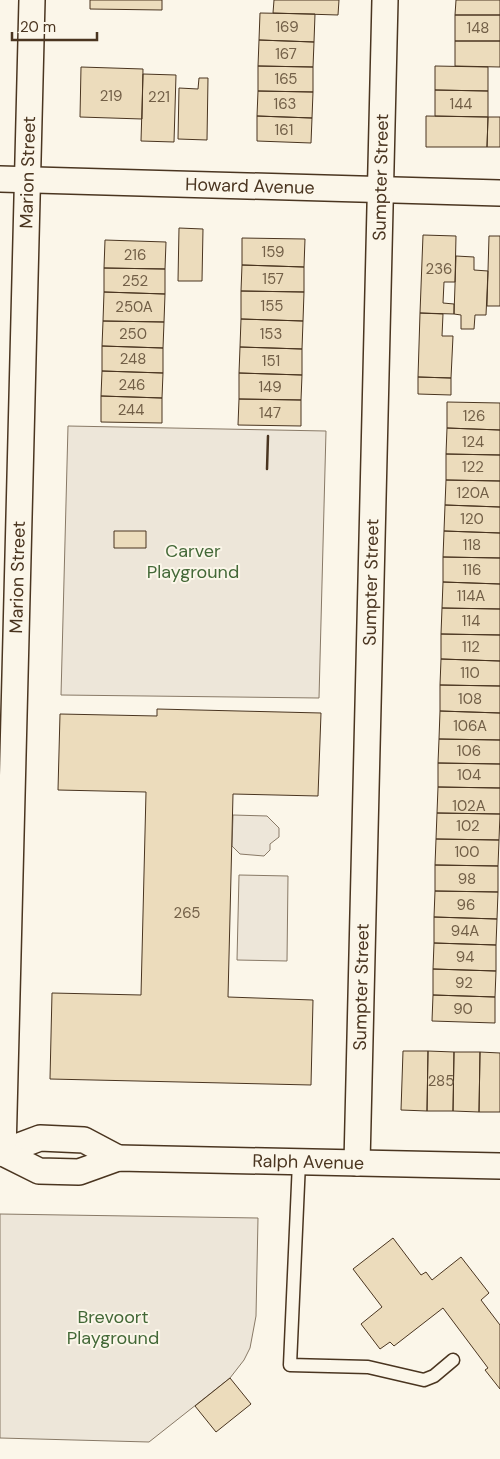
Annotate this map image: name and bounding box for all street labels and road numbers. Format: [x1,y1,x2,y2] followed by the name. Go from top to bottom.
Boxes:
[367,113,394,241] street label: Sumpter Street
[14,116,41,229] street label: Marion Street
[185,172,315,200] street label: Howard Avenue
[357,518,385,646] street label: Sumpter Street
[4,520,31,634] street label: Marion Street
[348,923,375,1051] street label: Sumpter Street
[252,1149,364,1175] street label: Ralph Avenue

